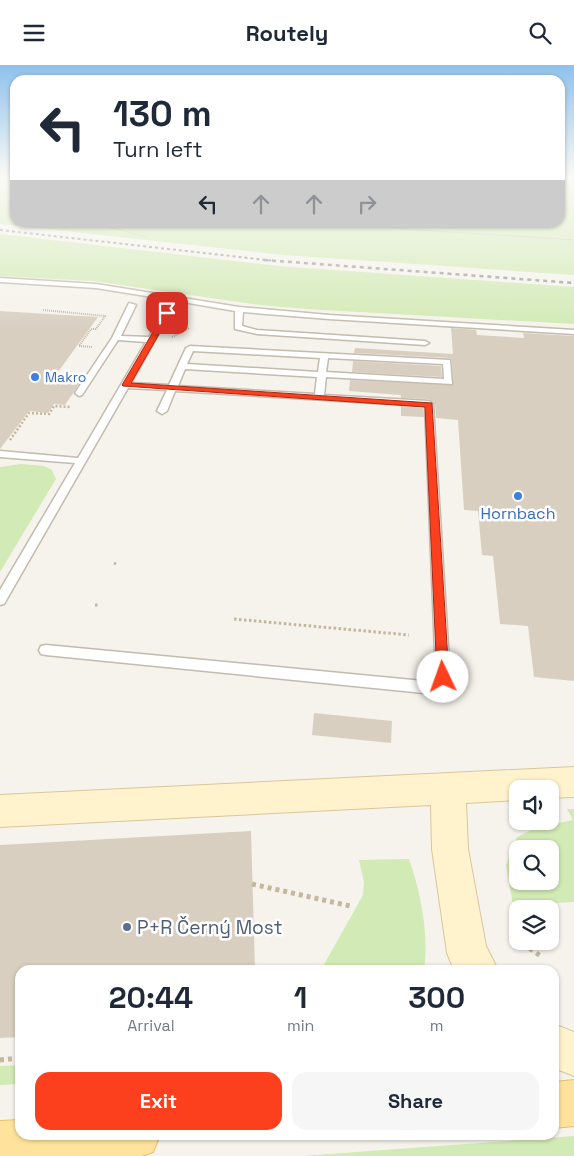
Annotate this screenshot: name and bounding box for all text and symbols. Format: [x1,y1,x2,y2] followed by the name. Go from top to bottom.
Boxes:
[20,19,48,47] icon: menu
[246,19,328,47] text: Routely
[526,19,554,47] icon: search
[113,92,212,136] text: 130 m
[30,95,95,160] icon: left
[113,135,203,163] text: Turn left
[194,190,222,218] icon: left
[247,190,275,218] icon: ahead
[300,190,328,218] icon: ahead
[353,190,381,218] icon: right
[146,292,188,334] pin
[153,299,181,327] icon: arrive
[45,368,86,386] place label: Makro
[29,371,41,383] marker: Makro
[512,490,524,502] marker: Hornbach
[481,503,555,524] place label: Hornbach
[416,650,468,702] position arrow
[509,780,559,950] map controls
[509,780,559,830] button: sound
[509,840,559,890] button: search
[509,900,559,950] button: layers
[137,915,282,940] place label: P+R Černý Most
[121,921,133,933] marker: P+R Černý Most
[109,978,193,1017] text: 20:44
[294,978,307,1017] text: 1
[408,978,465,1017] text: 300
[127,1015,175,1036] text: Arrival
[287,1015,314,1036] text: min
[430,1015,444,1036] text: m
[35,1072,282,1130] button: Exit
[292,1072,539,1130] button: Share

